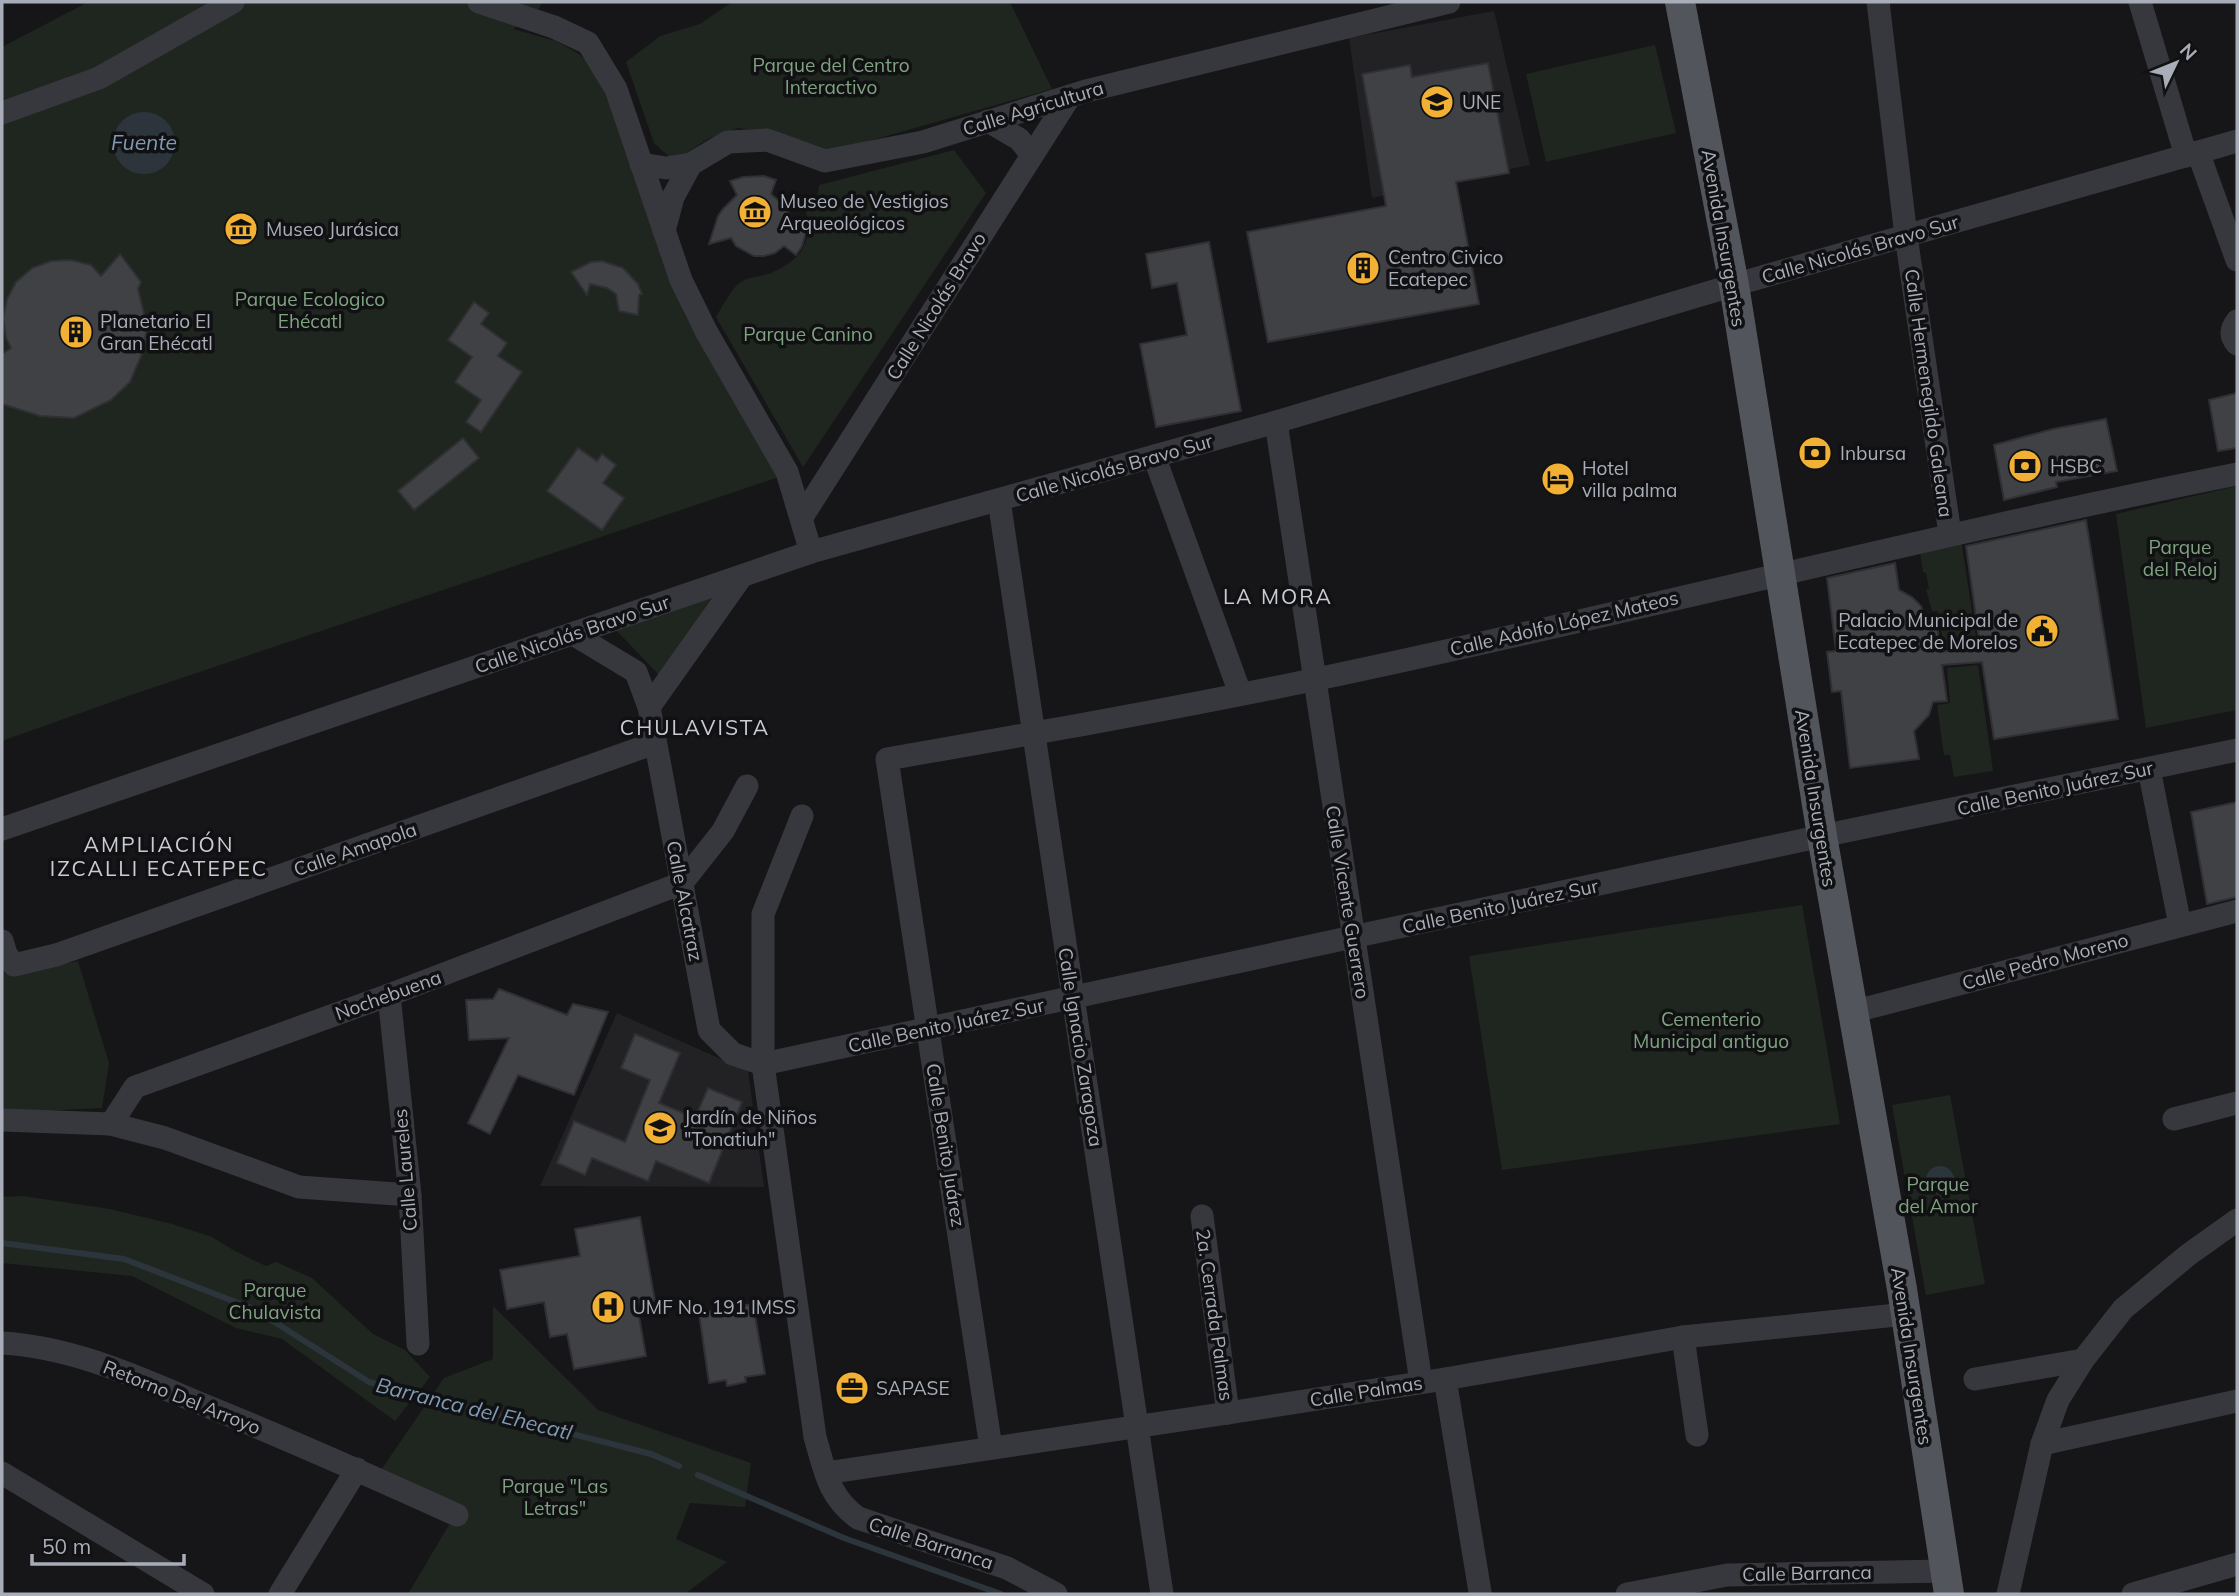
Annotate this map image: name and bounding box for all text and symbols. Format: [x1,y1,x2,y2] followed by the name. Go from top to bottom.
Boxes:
[2141,28,2211,98] north arrow
[2175,38,2202,65] text: N
[752,53,910,99] park label: Parque del Centro Interactivo
[960,75,1106,141] street label: Calle Agricultura
[1418,83,1456,121] school or university icon: UNE
[1462,90,1501,114] place label: UNE
[111,129,177,155] water label: Fuente
[1697,147,1751,329] street label: Avenida Insurgentes
[780,189,949,235] place label: Museo de Vestigios Arqueológicos
[736,193,774,231] museum icon: Museo de Vestigios Arqueológicos
[1759,209,1961,289] street label: Calle Nicolás Bravo Sur
[222,210,260,248] museum icon: Museo Jurásica
[266,217,399,241] place label: Museo Jurásica
[881,228,991,384] street label: Calle Nicolás Bravo
[1388,245,1503,291] place label: Centro Civico Ecatepec
[1344,249,1382,287] building icon: Centro Civico Ecatepec
[1900,267,1958,519] street label: Calle Hermenegildo Galeana
[235,287,385,333] park label: Parque Ecologico Ehécatl
[100,309,213,355] place label: Planetario El Gran Ehécatl
[57,313,95,351] building icon: Planetario El Gran Ehécatl
[743,322,873,346] park label: Parque Canino
[1013,428,1215,508] street label: Calle Nicolás Bravo Sur
[1796,434,1834,472] bank icon: Inbursa
[1840,441,1906,465] place label: Inbursa
[2006,447,2044,485] bank icon: HSBC
[2050,454,2102,478] place label: HSBC
[1582,456,1677,502] place label: Hotel villa palma
[1539,460,1577,498] hotel icon: Hotel villa palma
[2143,535,2217,581] park label: Parque del Reloj
[1223,583,1333,609] district label: LA MORA
[1448,585,1680,661] street label: Calle Adolfo López Mateos
[472,589,672,679] street label: Calle Nicolás Bravo Sur
[1837,608,2018,654] place label: Palacio Municipal de Ecatepec de Morelos
[2023,612,2061,650] public building icon: Palacio Municipal de Ecatepec de Morelos
[1790,707,1842,889] street label: Avenida Insurgentes
[620,714,770,740] district label: CHULAVISTA
[1955,755,2155,821] street label: Calle Benito Juárez Sur
[1321,804,1375,1000] street label: Calle Vicente Guerrero
[290,817,420,881] street label: Calle Amapola
[50,831,268,881] district label: AMPLIACIÓN IZCALLI ECATEPEC
[662,839,708,963] street label: Calle Alcatraz
[1400,873,1600,939] street label: Calle Benito Juárez Sur
[1959,927,2131,995] street label: Calle Pedro Moreno
[1053,946,1109,1148] street label: Calle Ignacio Zaragoza
[332,965,444,1025] street label: Nochebuena
[846,992,1046,1058] street label: Calle Benito Juárez Sur
[1633,1007,1789,1053] park label: Cementerio Municipal antiguo
[921,1062,971,1229] street label: Calle Benito Juárez
[684,1105,817,1151] place label: Jardín de Niños "Tonatiuh"
[388,1108,422,1232] street label: Calle Laureles
[641,1109,679,1147] school or university icon: Jardín de Niños "Tonatiuh"
[1898,1172,1978,1218] park label: Parque del Amor
[1191,1228,1239,1402] street label: 2a. Cerrada Palmas
[1886,1265,1938,1447] street label: Avenida Insurgentes
[229,1278,321,1324] park label: Parque Chulavista
[589,1288,627,1326] hospital icon: UMF No. 191 IMSS
[632,1295,796,1319] place label: UMF No. 191 IMSS
[100,1354,264,1440] street label: Retorno Del Arroyo
[833,1369,871,1407] office icon: SAPASE
[1308,1370,1424,1412] street label: Calle Palmas
[374,1371,575,1445] water label: Barranca del Ehecatl
[876,1376,950,1400] place label: SAPASE
[502,1474,608,1520] park label: Parque "Las Letras"
[866,1512,996,1574] street label: Calle Barranca
[32,1522,184,1566] scale bar
[42,1533,91,1559] text: 50 m
[1742,1560,1872,1586] street label: Calle Barranca

